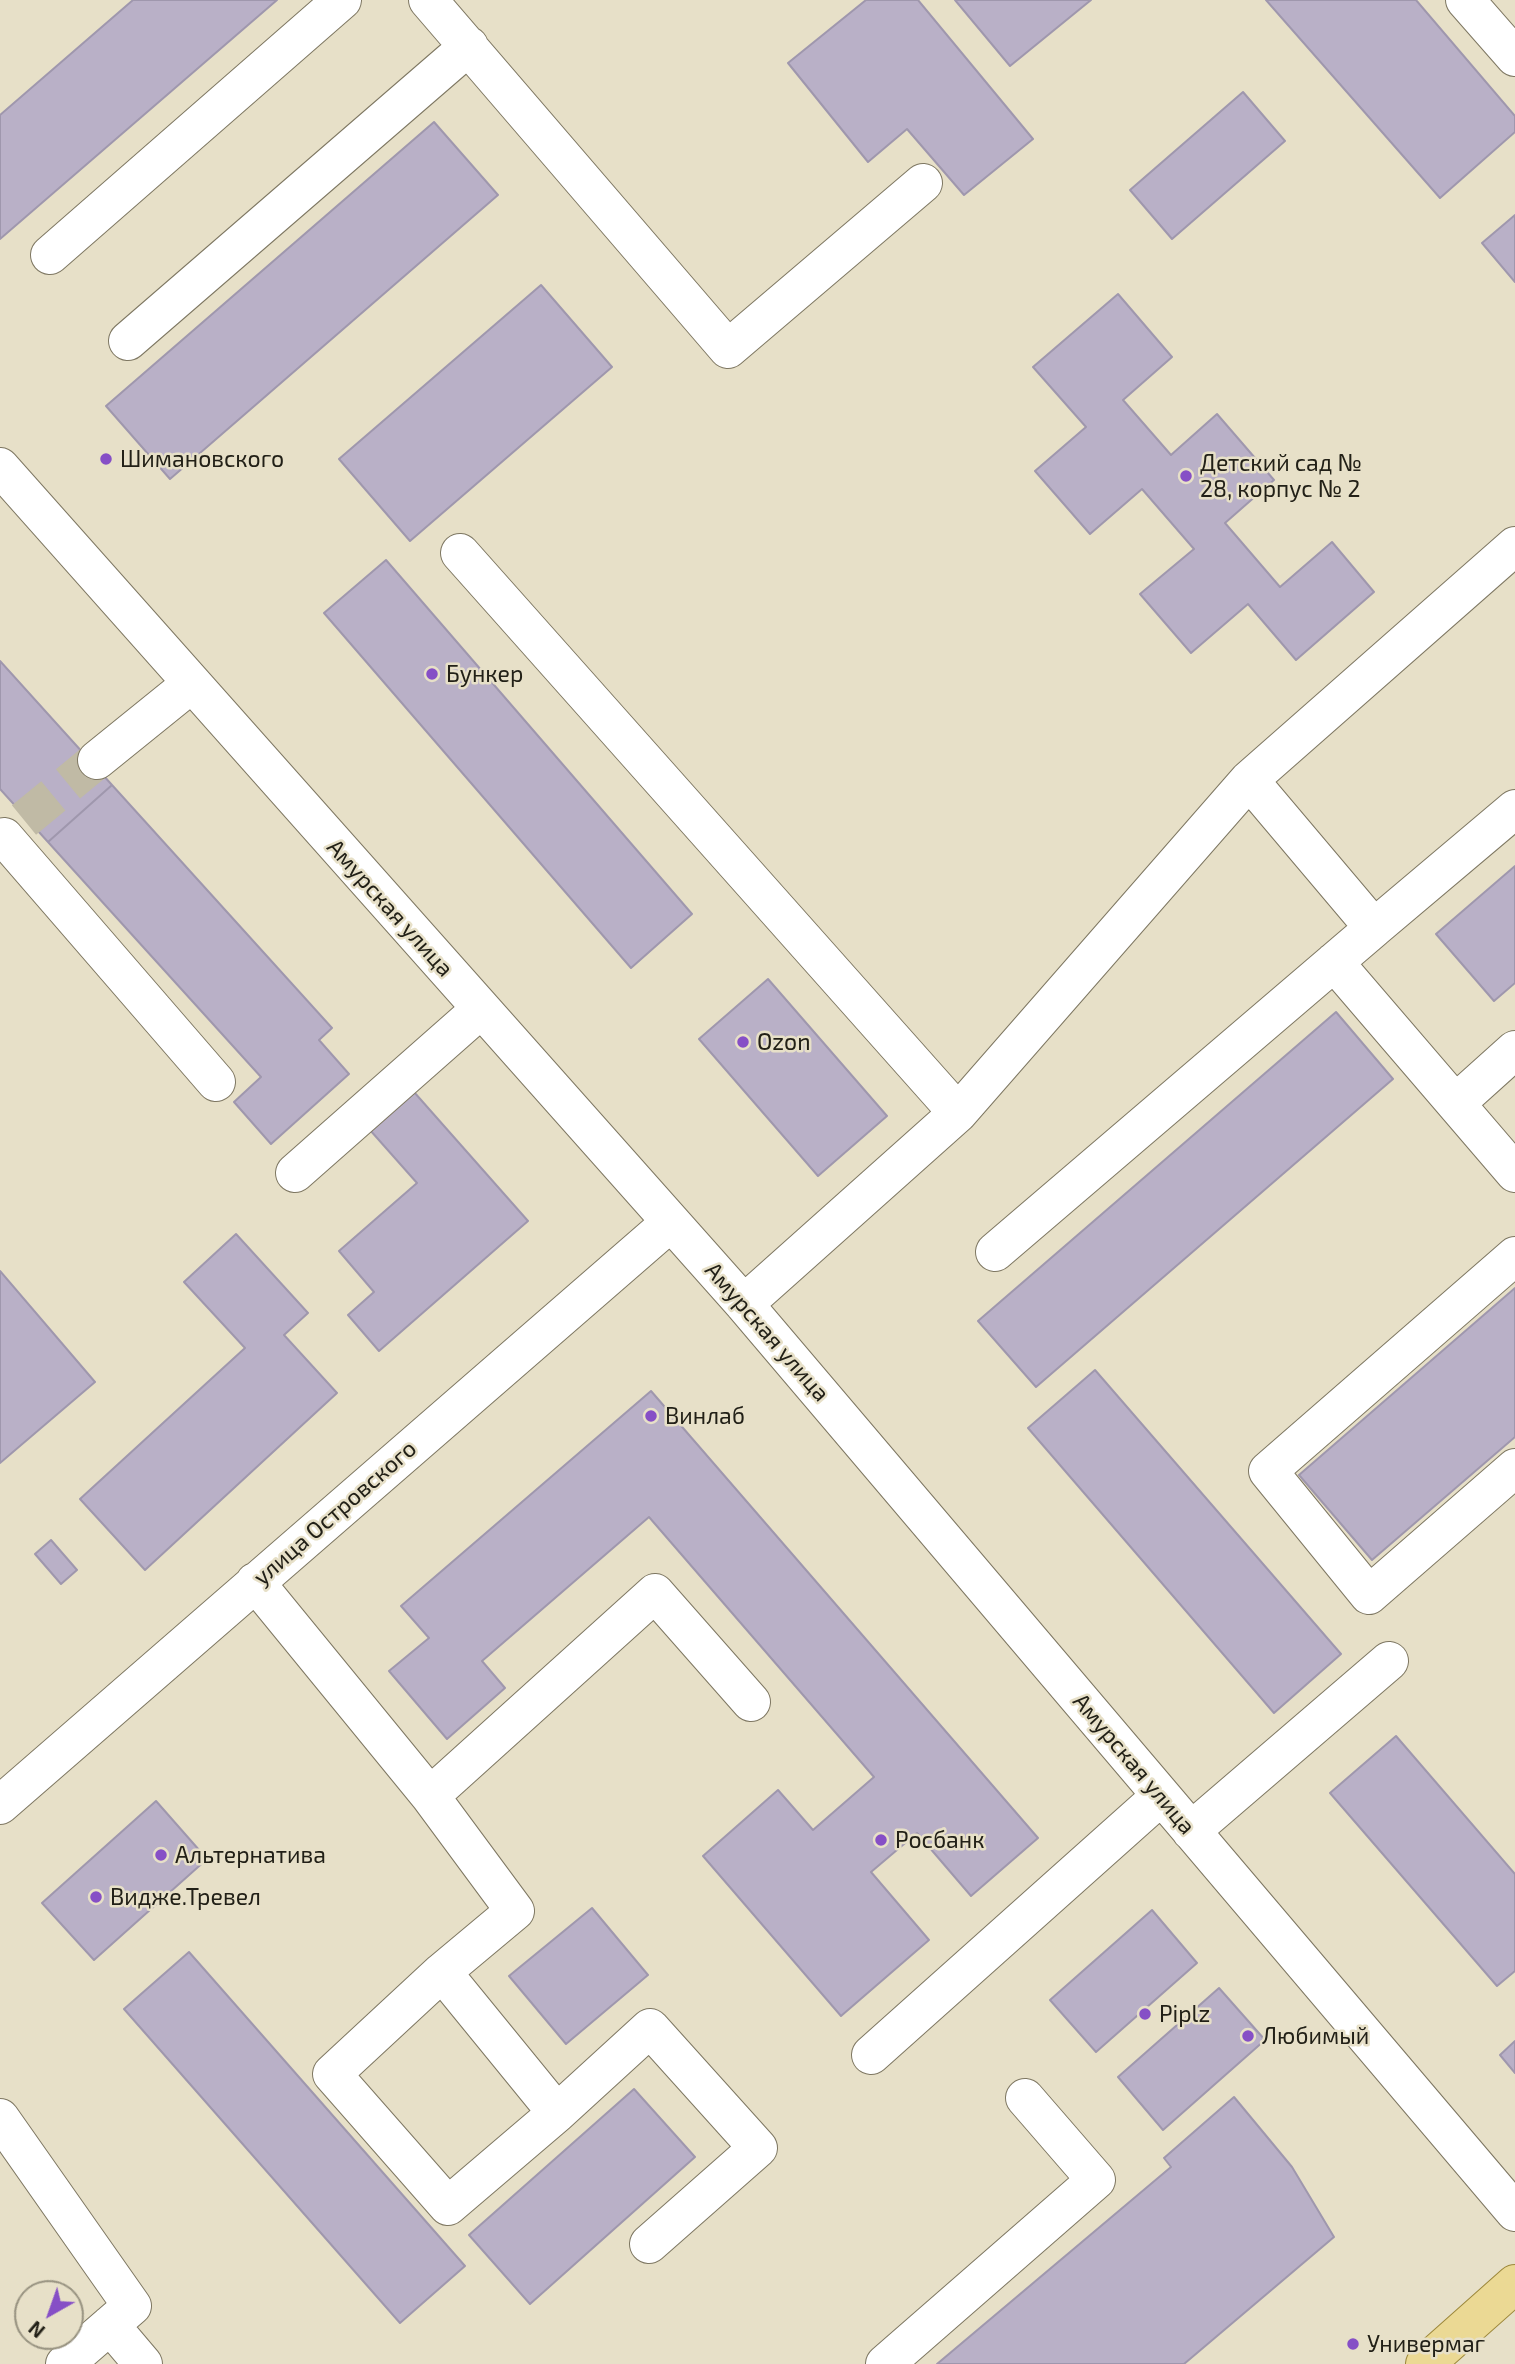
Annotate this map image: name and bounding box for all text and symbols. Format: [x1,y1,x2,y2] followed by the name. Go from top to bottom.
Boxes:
[120,445,284,473] place label: Шимановского
[1200,449,1362,503] place label: Детский сад № 28, корпус № 2
[98,451,114,467] marker: Шимановского
[1178,468,1194,484] marker: Детский сад № 28, корпус № 2
[446,660,523,688] place label: Бункер
[424,666,440,682] marker: Бункер
[321,834,459,982] street label: Амурская улица
[757,1028,810,1056] place label: Ozon
[735,1034,751,1050] marker: Ozon
[699,1257,835,1407] street label: Амурская улица
[665,1402,745,1430] place label: Винлаб
[643,1408,659,1424] marker: Винлаб
[248,1435,422,1591] street label: улица Островского
[1067,1688,1201,1840] street label: Амурская улица
[895,1826,985,1854] place label: Росбанк
[873,1832,889,1848] marker: Росбанк
[175,1841,326,1869] place label: Альтернатива
[153,1847,169,1863] marker: Альтернатива
[110,1883,261,1911] place label: Видже.Тревел
[88,1889,104,1905] marker: Видже.Тревел
[1159,2000,1210,2028] place label: Piplz
[1137,2006,1153,2022] marker: Piplz
[1262,2022,1369,2050] place label: Любимый
[1240,2028,1256,2044] marker: Любимый
[14,2280,84,2350] north arrow
[24,2317,49,2343] text: N
[1367,2330,1485,2358] place label: Универмаг
[1345,2336,1361,2352] marker: Универмаг

